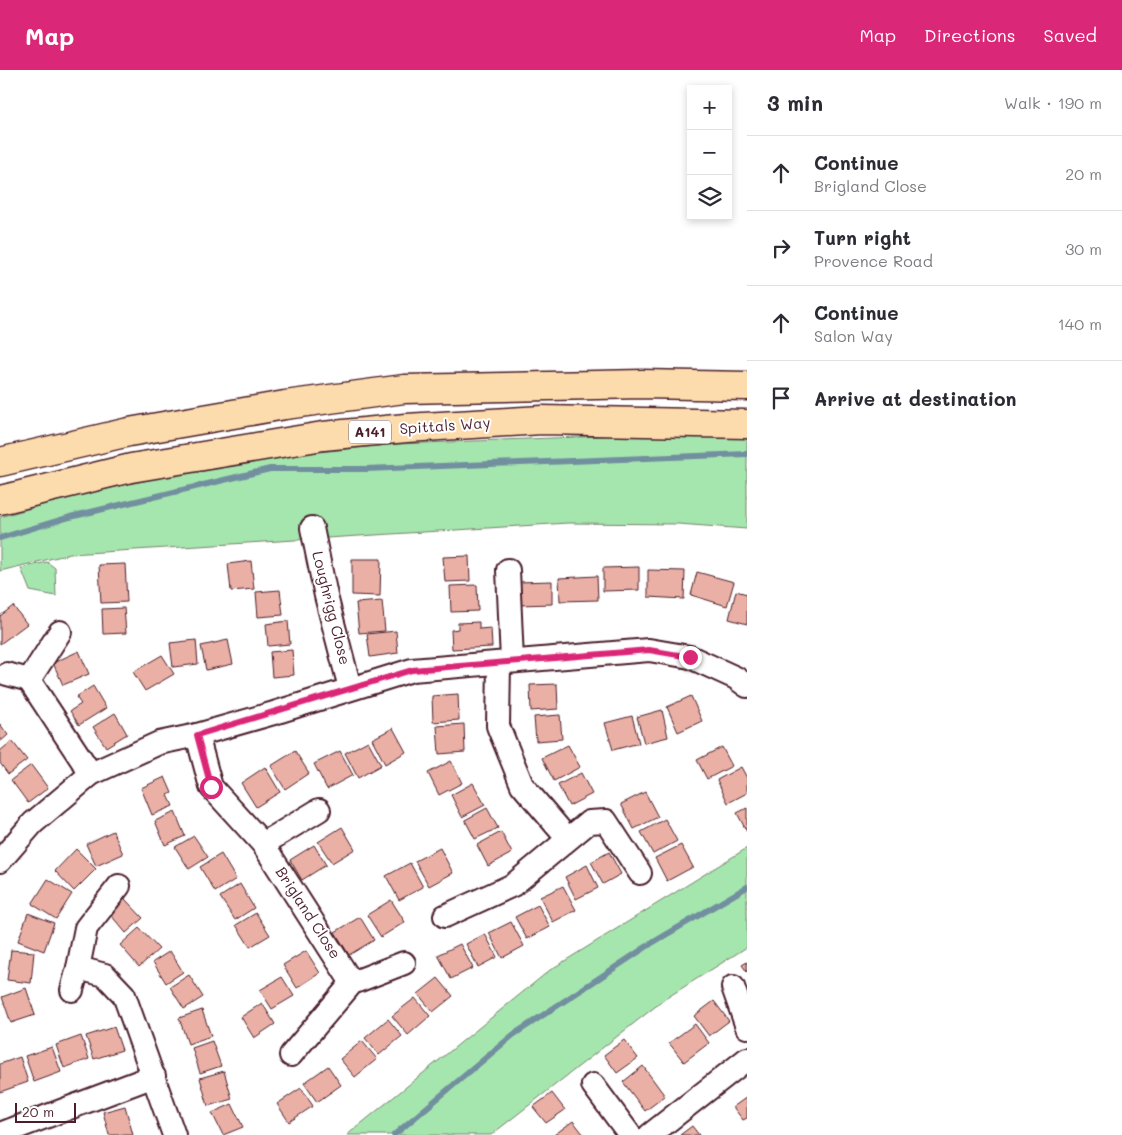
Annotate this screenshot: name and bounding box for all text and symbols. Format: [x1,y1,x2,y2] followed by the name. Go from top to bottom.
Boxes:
[25,20,74,51] text: Map
[859,23,896,47] text: Map
[924,23,1016,47] text: Directions
[1044,23,1097,47] text: Saved
[687,85,732,220] map controls
[687,85,732,130] button: +
[767,89,823,116] text: 3 min
[1004,92,1102,113] text: Walk · 190 m
[687,130,732,175] button: −
[814,150,899,175] text: Continue
[767,159,795,187] icon: ahead
[1065,163,1102,184] text: 20 m
[687,175,732,220] button: layers
[814,175,927,196] text: Brigland Close
[814,225,911,250] text: Turn right
[767,234,795,262] icon: right
[1065,238,1102,259] text: 30 m
[814,250,933,271] text: Provence Road
[814,300,899,325] text: Continue
[767,309,795,337] icon: ahead
[1058,313,1102,334] text: 140 m
[814,325,893,346] text: Salon Way
[767,384,795,412] icon: arrive
[814,386,1017,411] text: Arrive at destination
[399,412,491,438] street label: Spittals Way
[349,421,391,444] road number: A141
[308,549,356,667] street label: Loughrigg Close
[679,646,702,669] route end
[200,776,223,799] route start
[272,863,346,962] street label: Brigland Close
[15,1100,76,1123] scale bar
[22,1102,54,1121] text: 20 m

